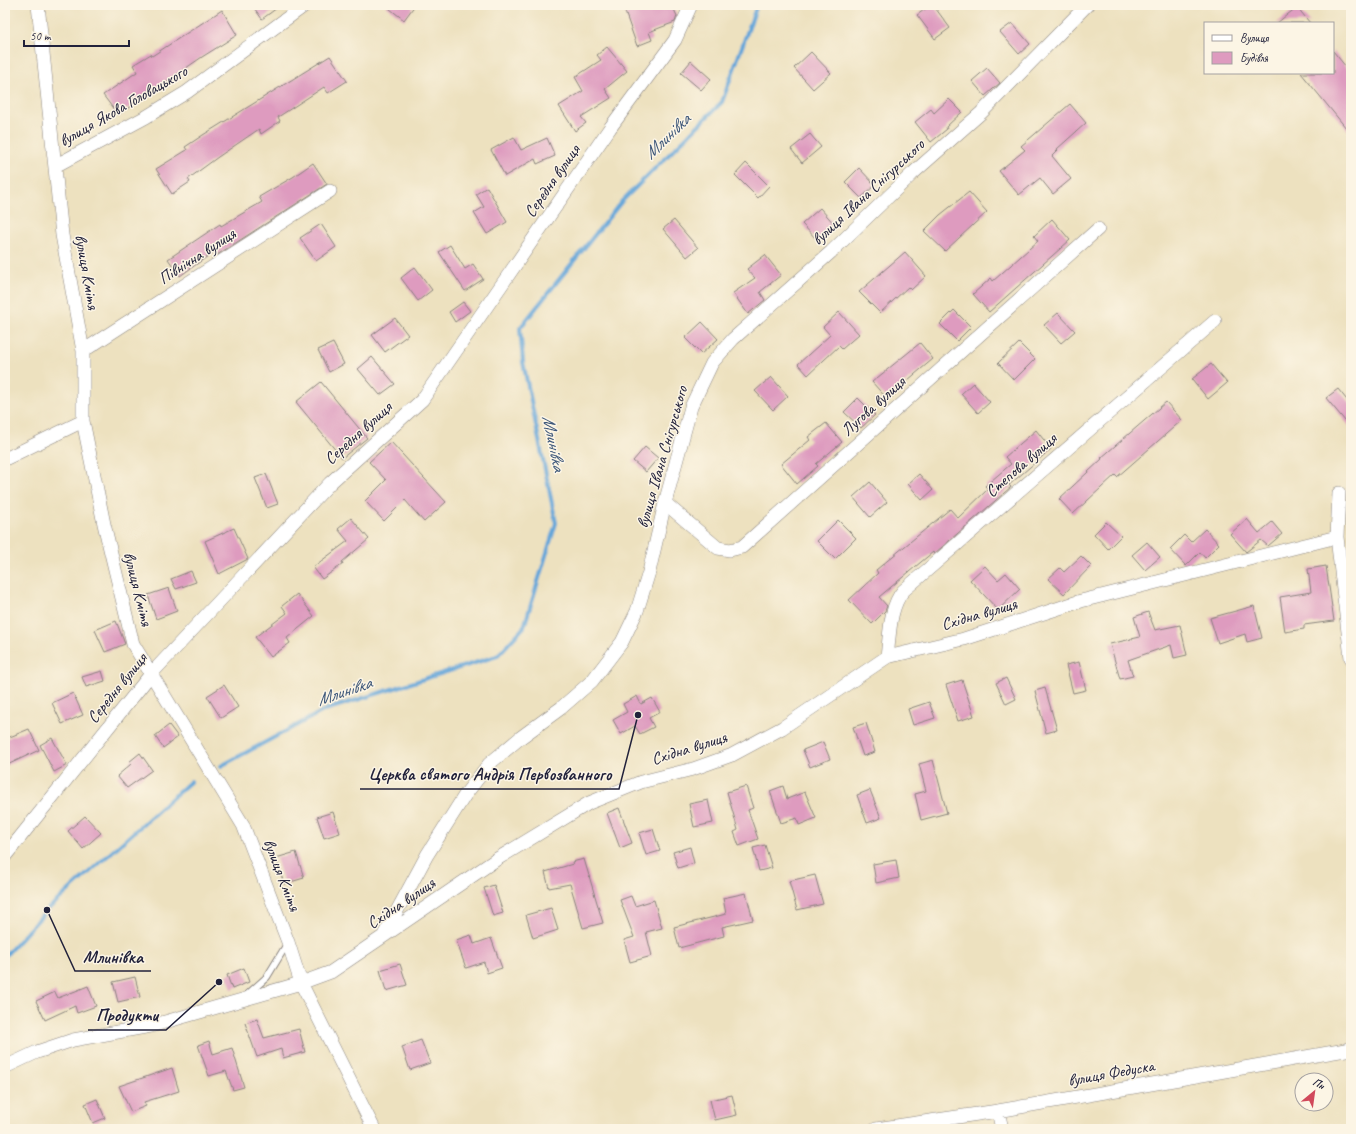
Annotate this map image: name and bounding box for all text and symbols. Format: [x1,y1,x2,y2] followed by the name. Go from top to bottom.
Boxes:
[24,22,129,48] scale bar
[1204,22,1334,74] legend
[30,28,52,44] text: 50 m
[1240,30,1269,46] text: Вулиця
[1240,50,1269,66] text: Будівля
[55,60,192,151] street label: вулиця Якова Головацького
[639,107,696,164] water label: Млинівка
[807,134,930,250] street label: вулиця Івана Снігурського
[519,140,585,221] street label: Середня вулиця
[154,223,240,289] street label: Північна вулиця
[70,233,104,312] street label: вулиця Кмітя
[836,371,910,440] street label: Лугова вулиця
[632,383,693,530] street label: вулиця Івана Снігурського
[320,396,397,469] street label: Середня вулиця
[537,413,571,475] water label: Млинівка
[981,428,1062,502] street label: Степова вулиця
[119,550,158,629] street label: вулиця Кмітя
[939,593,1020,635] street label: Східна вулиця
[82,648,152,727] street label: Середня вулиця
[314,671,376,711] water label: Млинівка
[649,726,730,769] street label: Східна вулиця
[360,759,619,789] callout: Церква святого Андрія Первозванного
[368,763,612,785] text: Церква святого Андрія Первозванного
[259,836,306,915] street label: вулиця Кмітя
[363,872,440,933] street label: Східна вулиця
[75,941,151,971] callout: Млинівка
[83,946,145,968] text: Млинівка
[88,1000,166,1030] callout: Продукти
[96,1004,160,1026] text: Продукти
[1066,1055,1158,1091] street label: вулиця Федуска
[1294,1072,1334,1112] north arrow
[1310,1074,1328,1093] text: Пн

